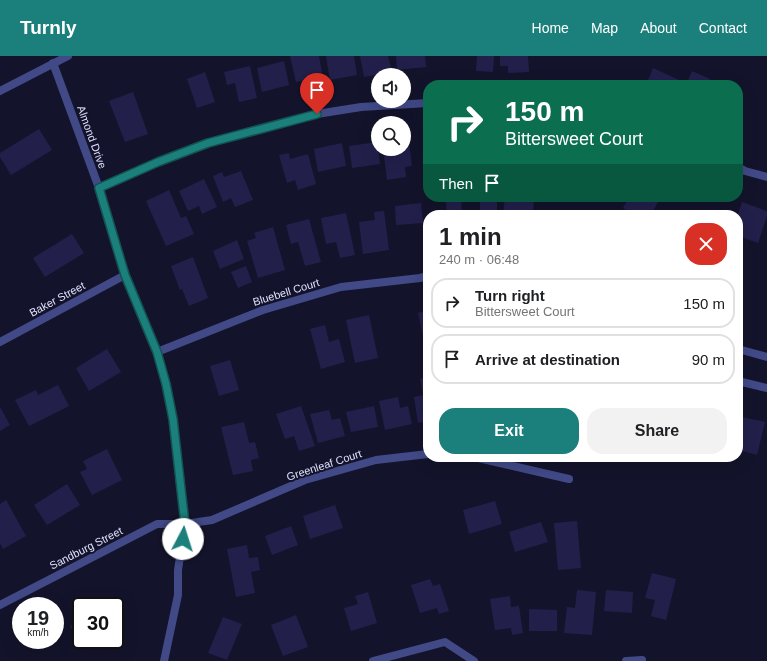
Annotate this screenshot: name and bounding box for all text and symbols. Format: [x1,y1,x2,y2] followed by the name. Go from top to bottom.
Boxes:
[20,17,77,38] text: Turnly
[532,20,569,36] text: Home
[591,20,618,36] text: Map
[640,20,677,36] text: About
[699,20,747,36] text: Contact
[371,68,411,156] map controls
[371,68,411,108] button: sound
[300,73,334,114] pin
[306,79,328,101] icon: arrive
[439,96,491,148] icon: right
[505,96,584,127] text: 150 m
[75,104,109,170] street label: Almond Drive
[371,116,411,156] button: search
[505,129,643,149] text: Bittersweet Court
[481,172,503,194] icon: arrive
[439,175,473,192] text: Then
[439,223,502,250] text: 1 min
[685,223,727,265] button: close
[439,252,519,267] text: 240 m · 06:48
[251,276,321,308] street label: Bluebell Court
[27,279,87,319] street label: Baker Street
[475,287,545,304] text: Turn right
[441,292,463,314] icon: right
[683,295,725,312] text: 150 m
[475,304,575,319] text: Bittersweet Court
[441,348,463,370] icon: arrive
[475,351,620,368] text: Arrive at destination
[692,351,725,368] text: 90 m
[439,408,579,454] button: Exit
[587,408,727,454] button: Share
[285,447,363,483] street label: Greenleaf Court
[162,518,204,560] position arrow
[48,524,124,572] street label: Sandburg Street
[72,597,124,649] speed limit sign: 30
[27,607,49,629] text: 19
[27,627,49,638] text: km/h

